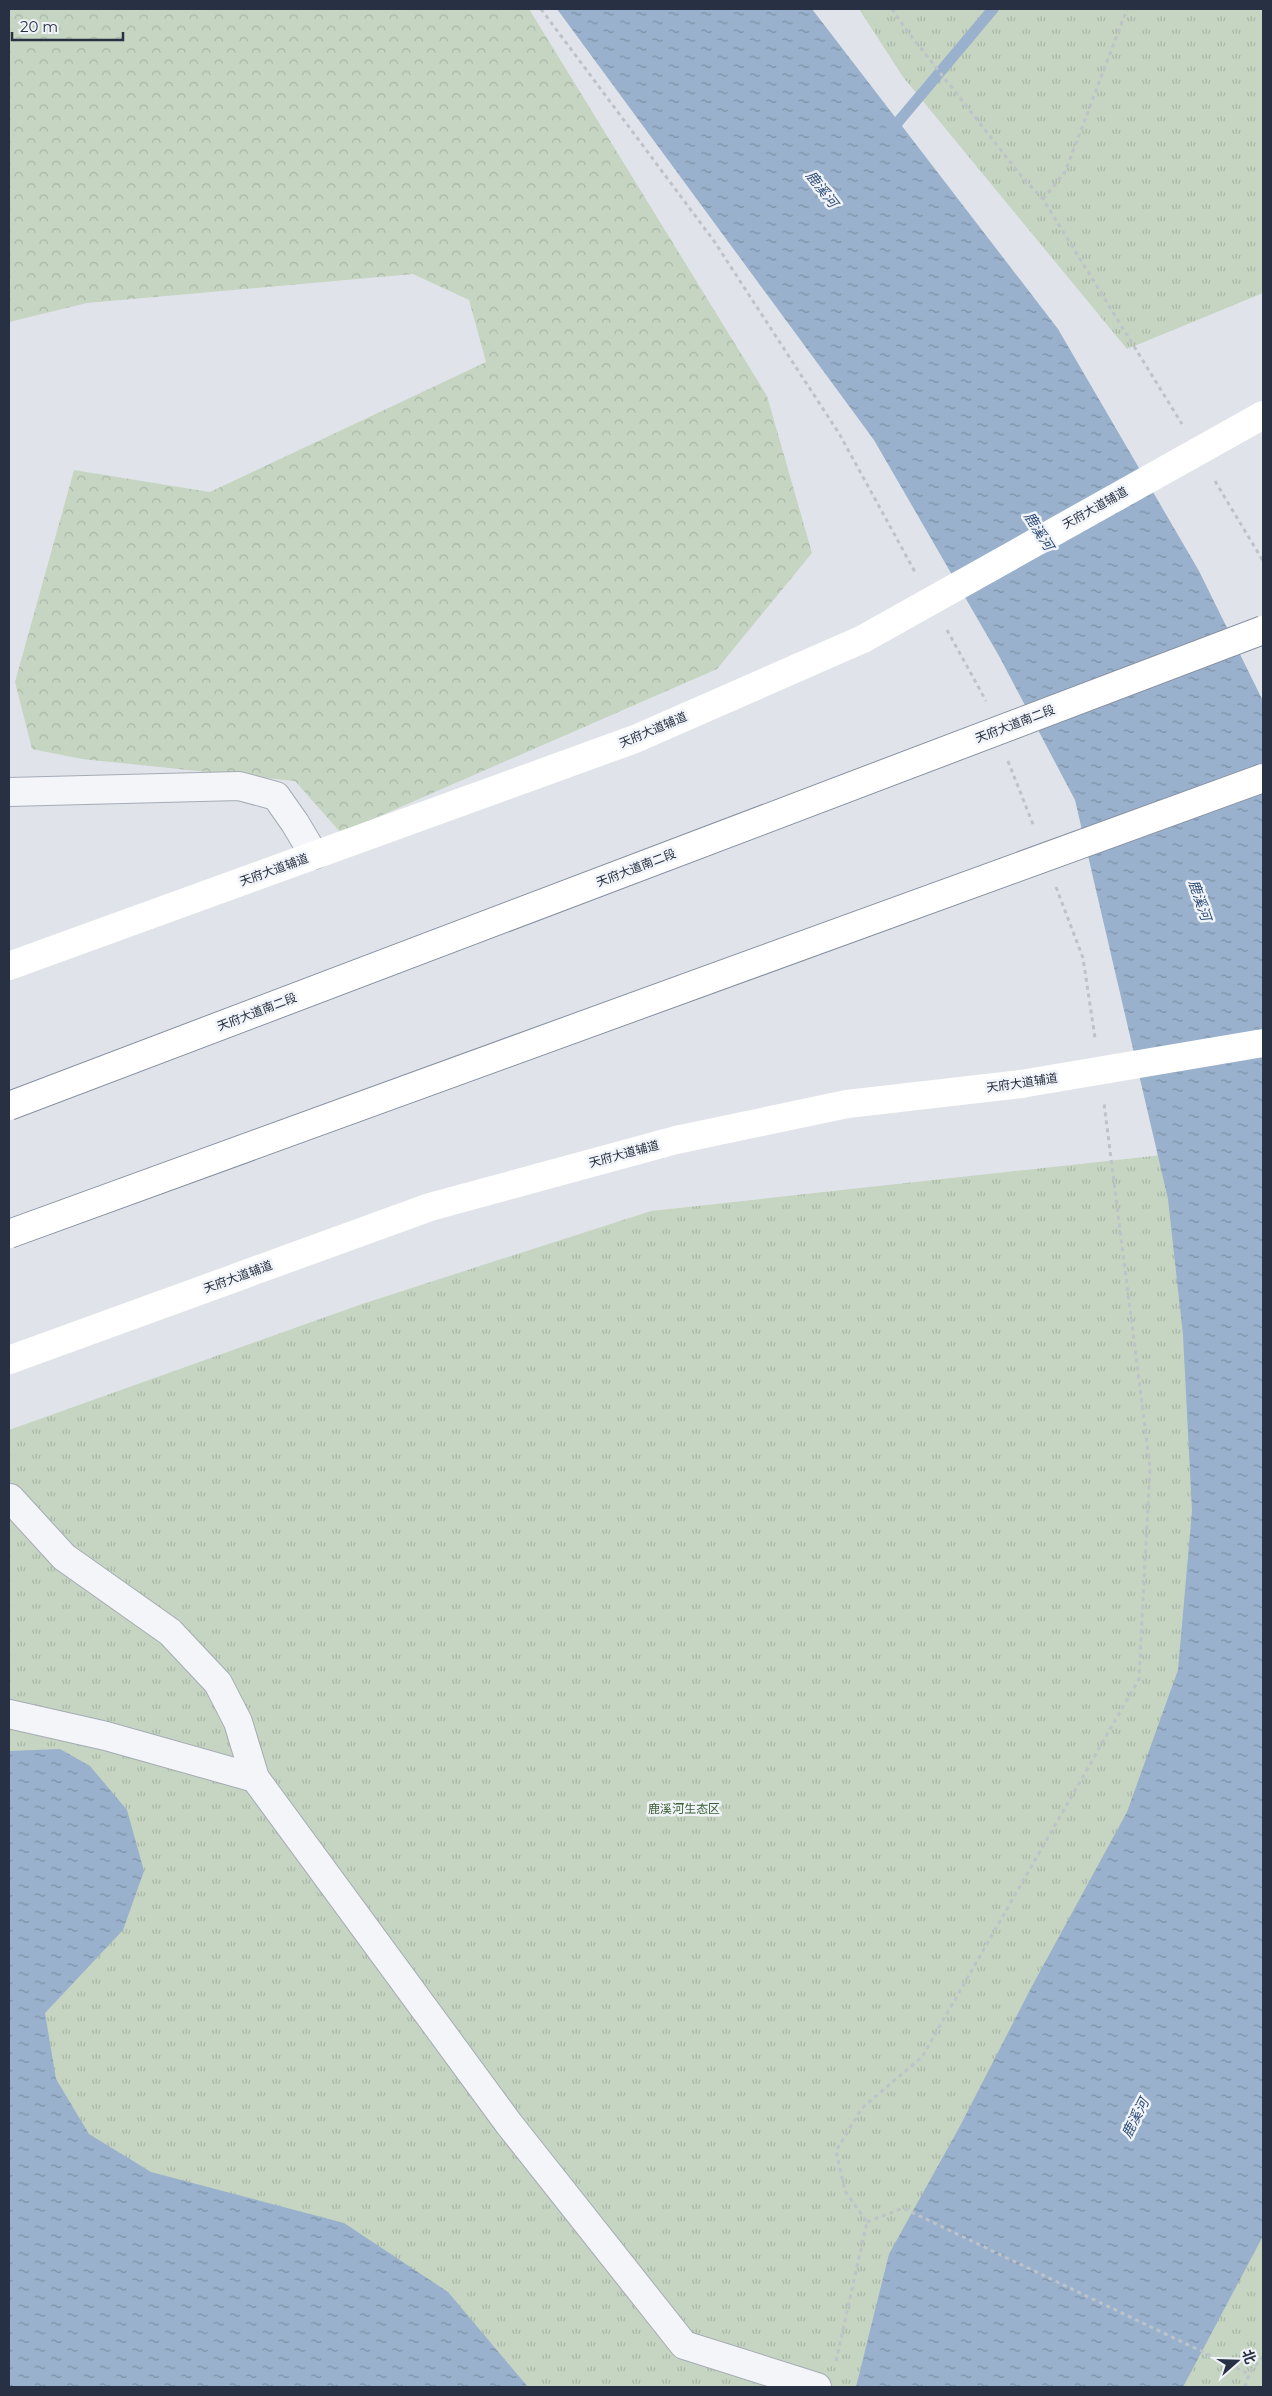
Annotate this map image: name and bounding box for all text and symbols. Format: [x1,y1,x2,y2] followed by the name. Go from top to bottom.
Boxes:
[12,10,124,42] scale bar
[20,17,58,36] text: 20 m
[802,167,844,213] water label: 鹿溪河
[1060,484,1130,532] street label: 天府大道辅道
[1020,508,1059,556] water label: 鹿溪河
[973,701,1057,746] street label: 天府大道南二段
[617,709,689,751] street label: 天府大道辅道
[594,845,678,890] street label: 天府大道南二段
[237,850,310,889] street label: 天府大道辅道
[1185,877,1216,926] water label: 鹿溪河
[215,989,299,1034] street label: 天府大道南二段
[985,1070,1059,1095] street label: 天府大道辅道
[587,1137,661,1170] street label: 天府大道辅道
[201,1257,274,1296] street label: 天府大道辅道
[648,1801,720,1816] park label: 鹿溪河生态区
[1117,2093,1154,2141] water label: 鹿溪河
[1212,2336,1262,2386] north arrow
[1238,2347,1260,2366] text: 北

